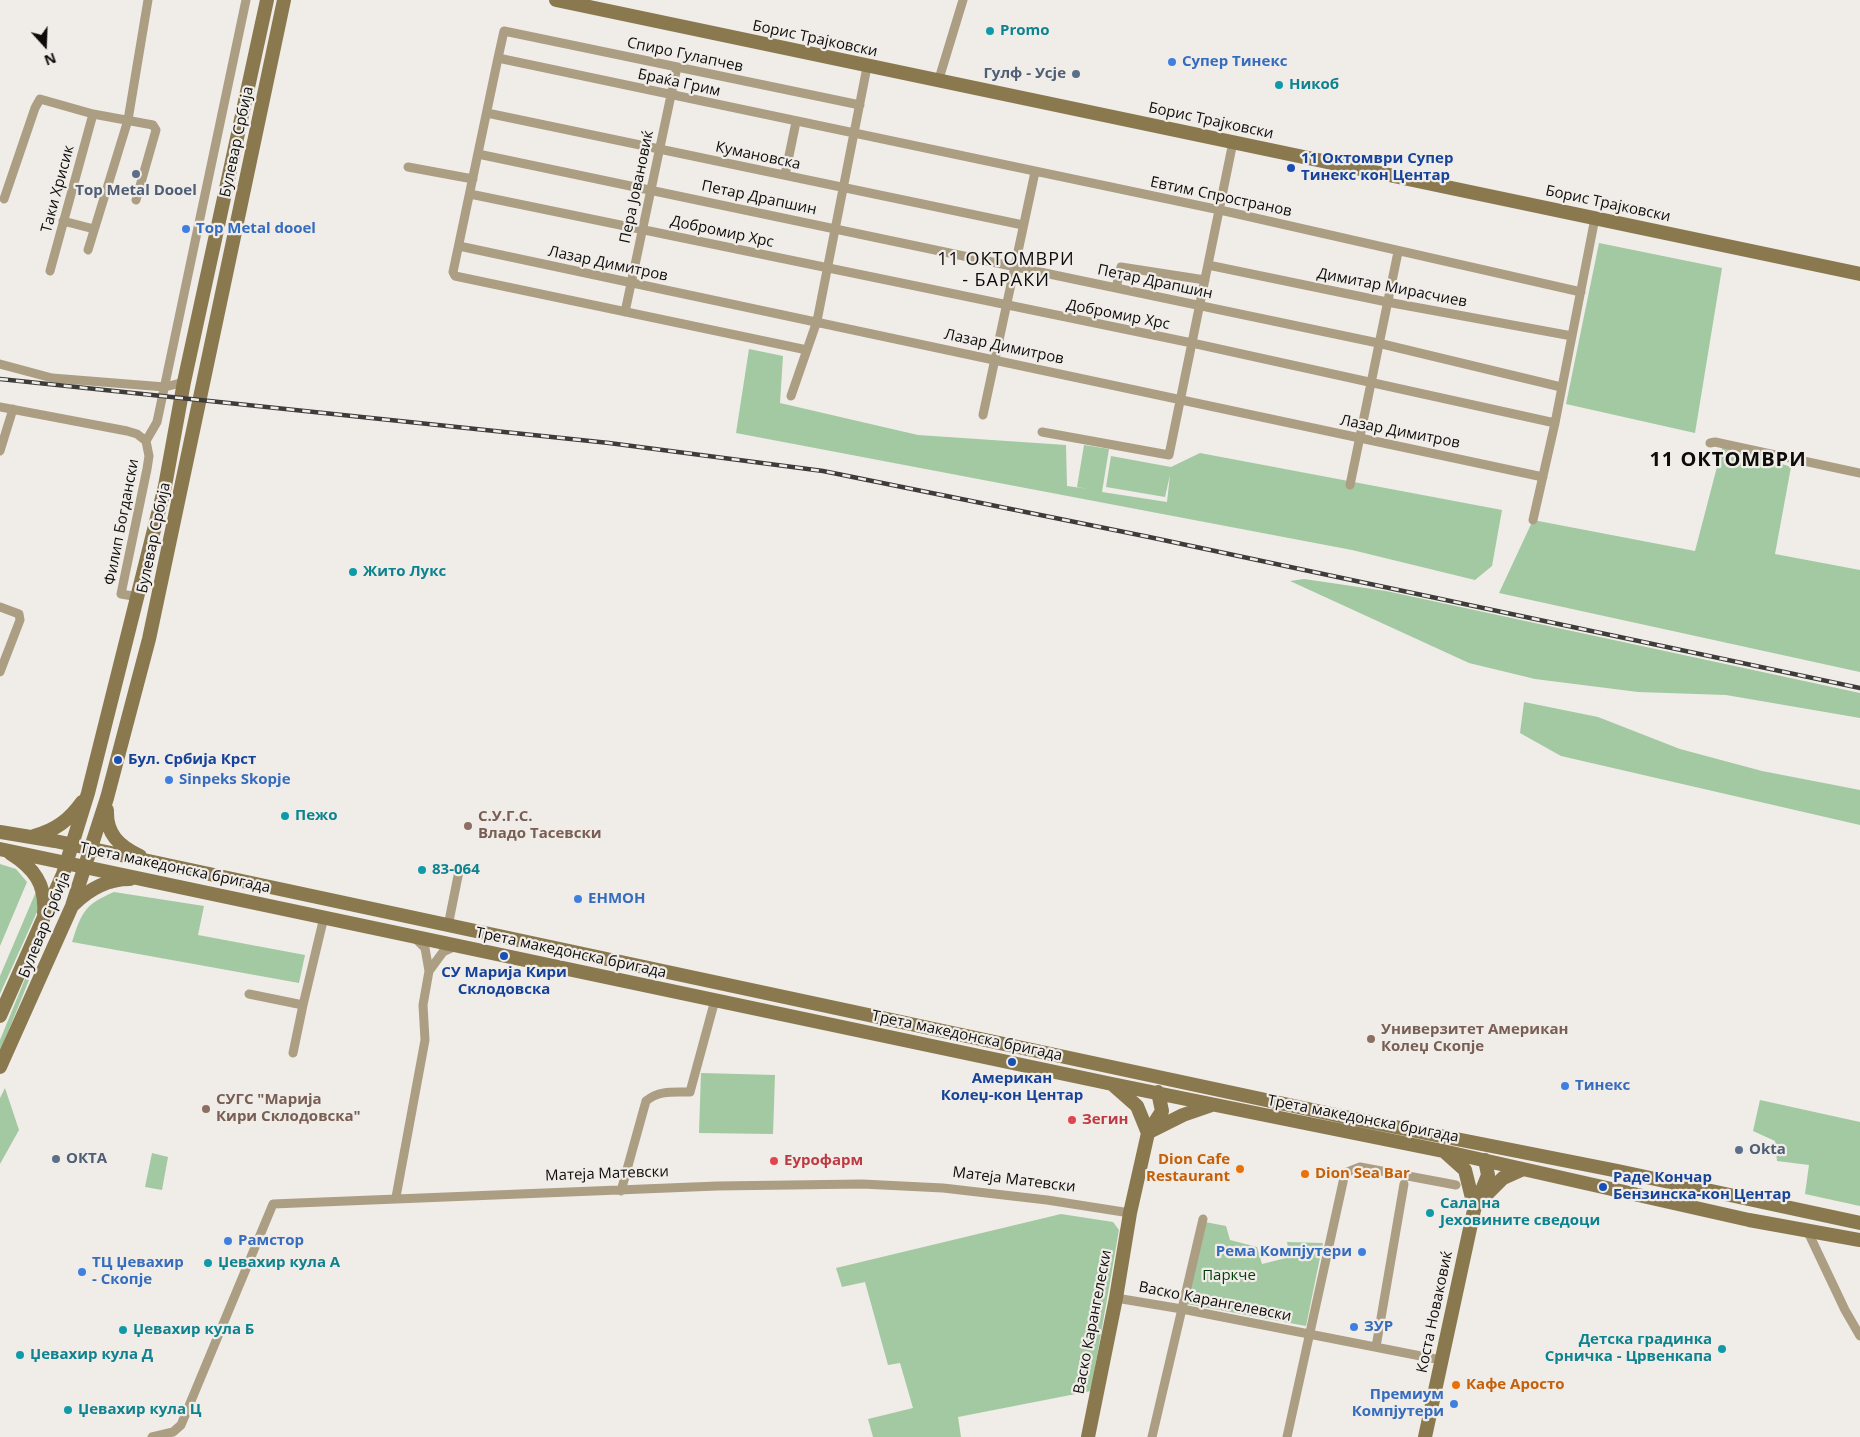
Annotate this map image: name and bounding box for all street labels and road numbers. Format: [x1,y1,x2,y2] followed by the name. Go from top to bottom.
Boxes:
[751,17,879,61] street label: Борис Трајковски
[625,34,745,76] street label: Спиро Гулапчев
[636,65,722,101] street label: Браќа Грим
[216,85,258,199] street label: Булевар Србија
[1147,99,1275,143] street label: Борис Трајковски
[616,129,658,245] street label: Пера Јовановиќ
[714,138,802,174] street label: Кумановска
[38,143,78,235] street label: Таки Хрисик
[1149,173,1293,221] street label: Евтим Спространов
[700,177,818,219] street label: Петар Драпшин
[1544,182,1672,226] street label: Борис Трајковски
[669,212,775,252] street label: Добромир Хрс
[547,243,669,285] street label: Лазар Димитров
[1096,261,1214,303] street label: Петар Драпшин
[1316,265,1468,311] street label: Димитар Мирасчиев
[1065,296,1171,334] street label: Добромир Хрс
[943,326,1065,368] street label: Лазар Димитров
[1339,412,1461,452] street label: Лазар Димитров
[101,457,143,587] street label: Филип Богдански
[133,481,175,595] street label: Булевар Србија
[78,839,272,897] street label: Трета македонска бригада
[16,869,74,981] street label: Булевар Србија
[474,924,668,982] street label: Трета македонска бригада
[870,1007,1064,1065] street label: Трета македонска бригада
[1266,1092,1460,1146] street label: Трета македонска бригада
[545,1163,669,1185] street label: Матеја Матевски
[952,1164,1076,1196] street label: Матеја Матевски
[1070,1248,1116,1396] street label: Васко Карангелески
[1413,1249,1457,1375] street label: Коста Новаковиќ
[1137,1278,1293,1326] street label: Васко Карангелевски

